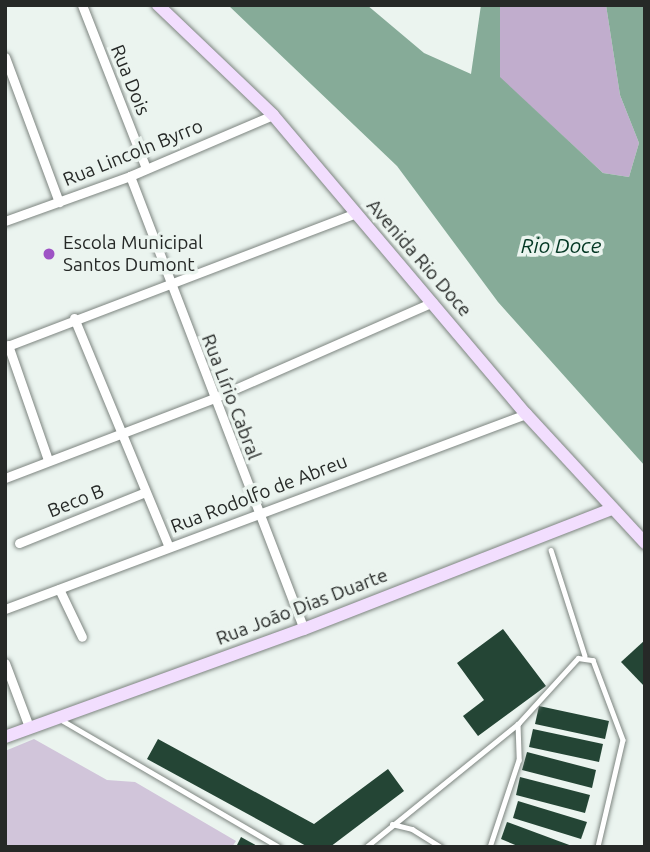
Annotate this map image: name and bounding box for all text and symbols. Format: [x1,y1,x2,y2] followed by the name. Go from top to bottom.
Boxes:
[106,41,154,119] street label: Rua Dois
[60,115,206,191] street label: Rua Lincoln Byrro
[362,195,476,321] street label: Avenida Rio Doce
[63,232,203,276] place label: Escola Municipal Santos Dumont
[521,232,601,258] water label: Rio Doce
[41,246,57,262] marker: Escola Municipal Santos Dumont
[197,331,265,463] street label: Rua Lírio Cabral
[167,450,351,538] street label: Rua Rodolfo de Abreu
[44,479,108,523] street label: Beco B
[213,564,391,650] street label: Rua João Dias Duarte

